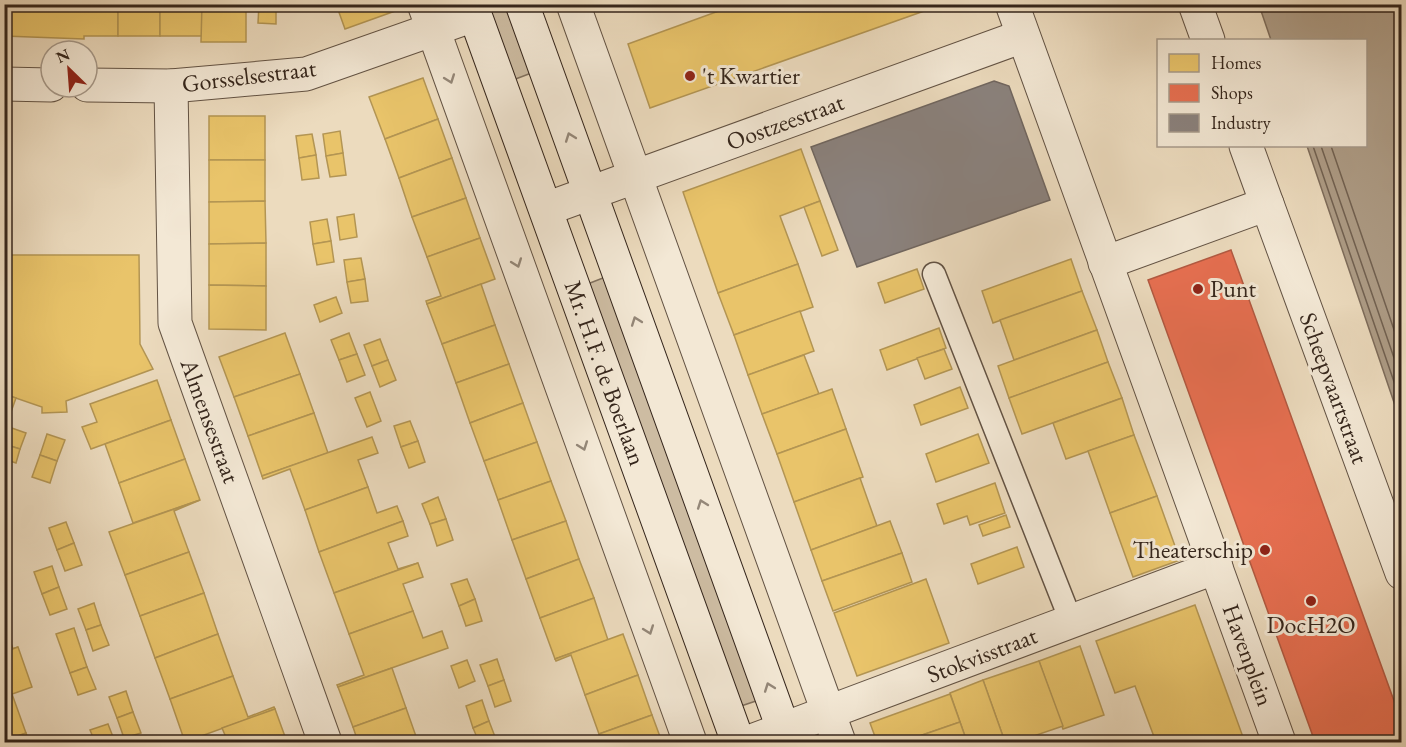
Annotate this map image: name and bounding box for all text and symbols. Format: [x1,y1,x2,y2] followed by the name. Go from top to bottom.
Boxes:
[39,39,99,99] north arrow
[1157,39,1367,147] legend
[53,44,73,68] text: N
[1211,51,1262,74] text: Homes
[180,52,318,99] street label: Gorsselsestraat
[702,60,800,91] place label: 't Kwartier
[683,69,697,83] marker: 't Kwartier
[443,73,456,84] one-way arrow
[1211,81,1253,104] text: Shops
[722,86,848,157] street label: Oostzeestraat
[1211,111,1271,134] text: Industry
[565,132,578,143] one-way arrow
[509,257,522,268] one-way arrow
[1210,273,1257,304] place label: Punt
[558,276,653,470] street label: Mr. H.F. de Boerlaan
[1191,282,1205,296] marker: Punt
[1293,308,1376,468] street label: Scheepvaartstraat
[631,316,644,326] one-way arrow
[173,353,247,488] street label: Almensestraat
[575,440,588,451] one-way arrow
[697,499,710,510] one-way arrow
[1132,534,1253,565] place label: Theaterschip
[1258,543,1272,557] marker: Theaterschip
[1304,594,1318,608] marker: DocH2O
[1216,600,1281,710] street label: Havenplein
[1266,609,1356,640] place label: DocH2O
[922,619,1042,690] street label: Stokvisstraat
[642,624,655,634] one-way arrow
[763,683,776,693] one-way arrow

